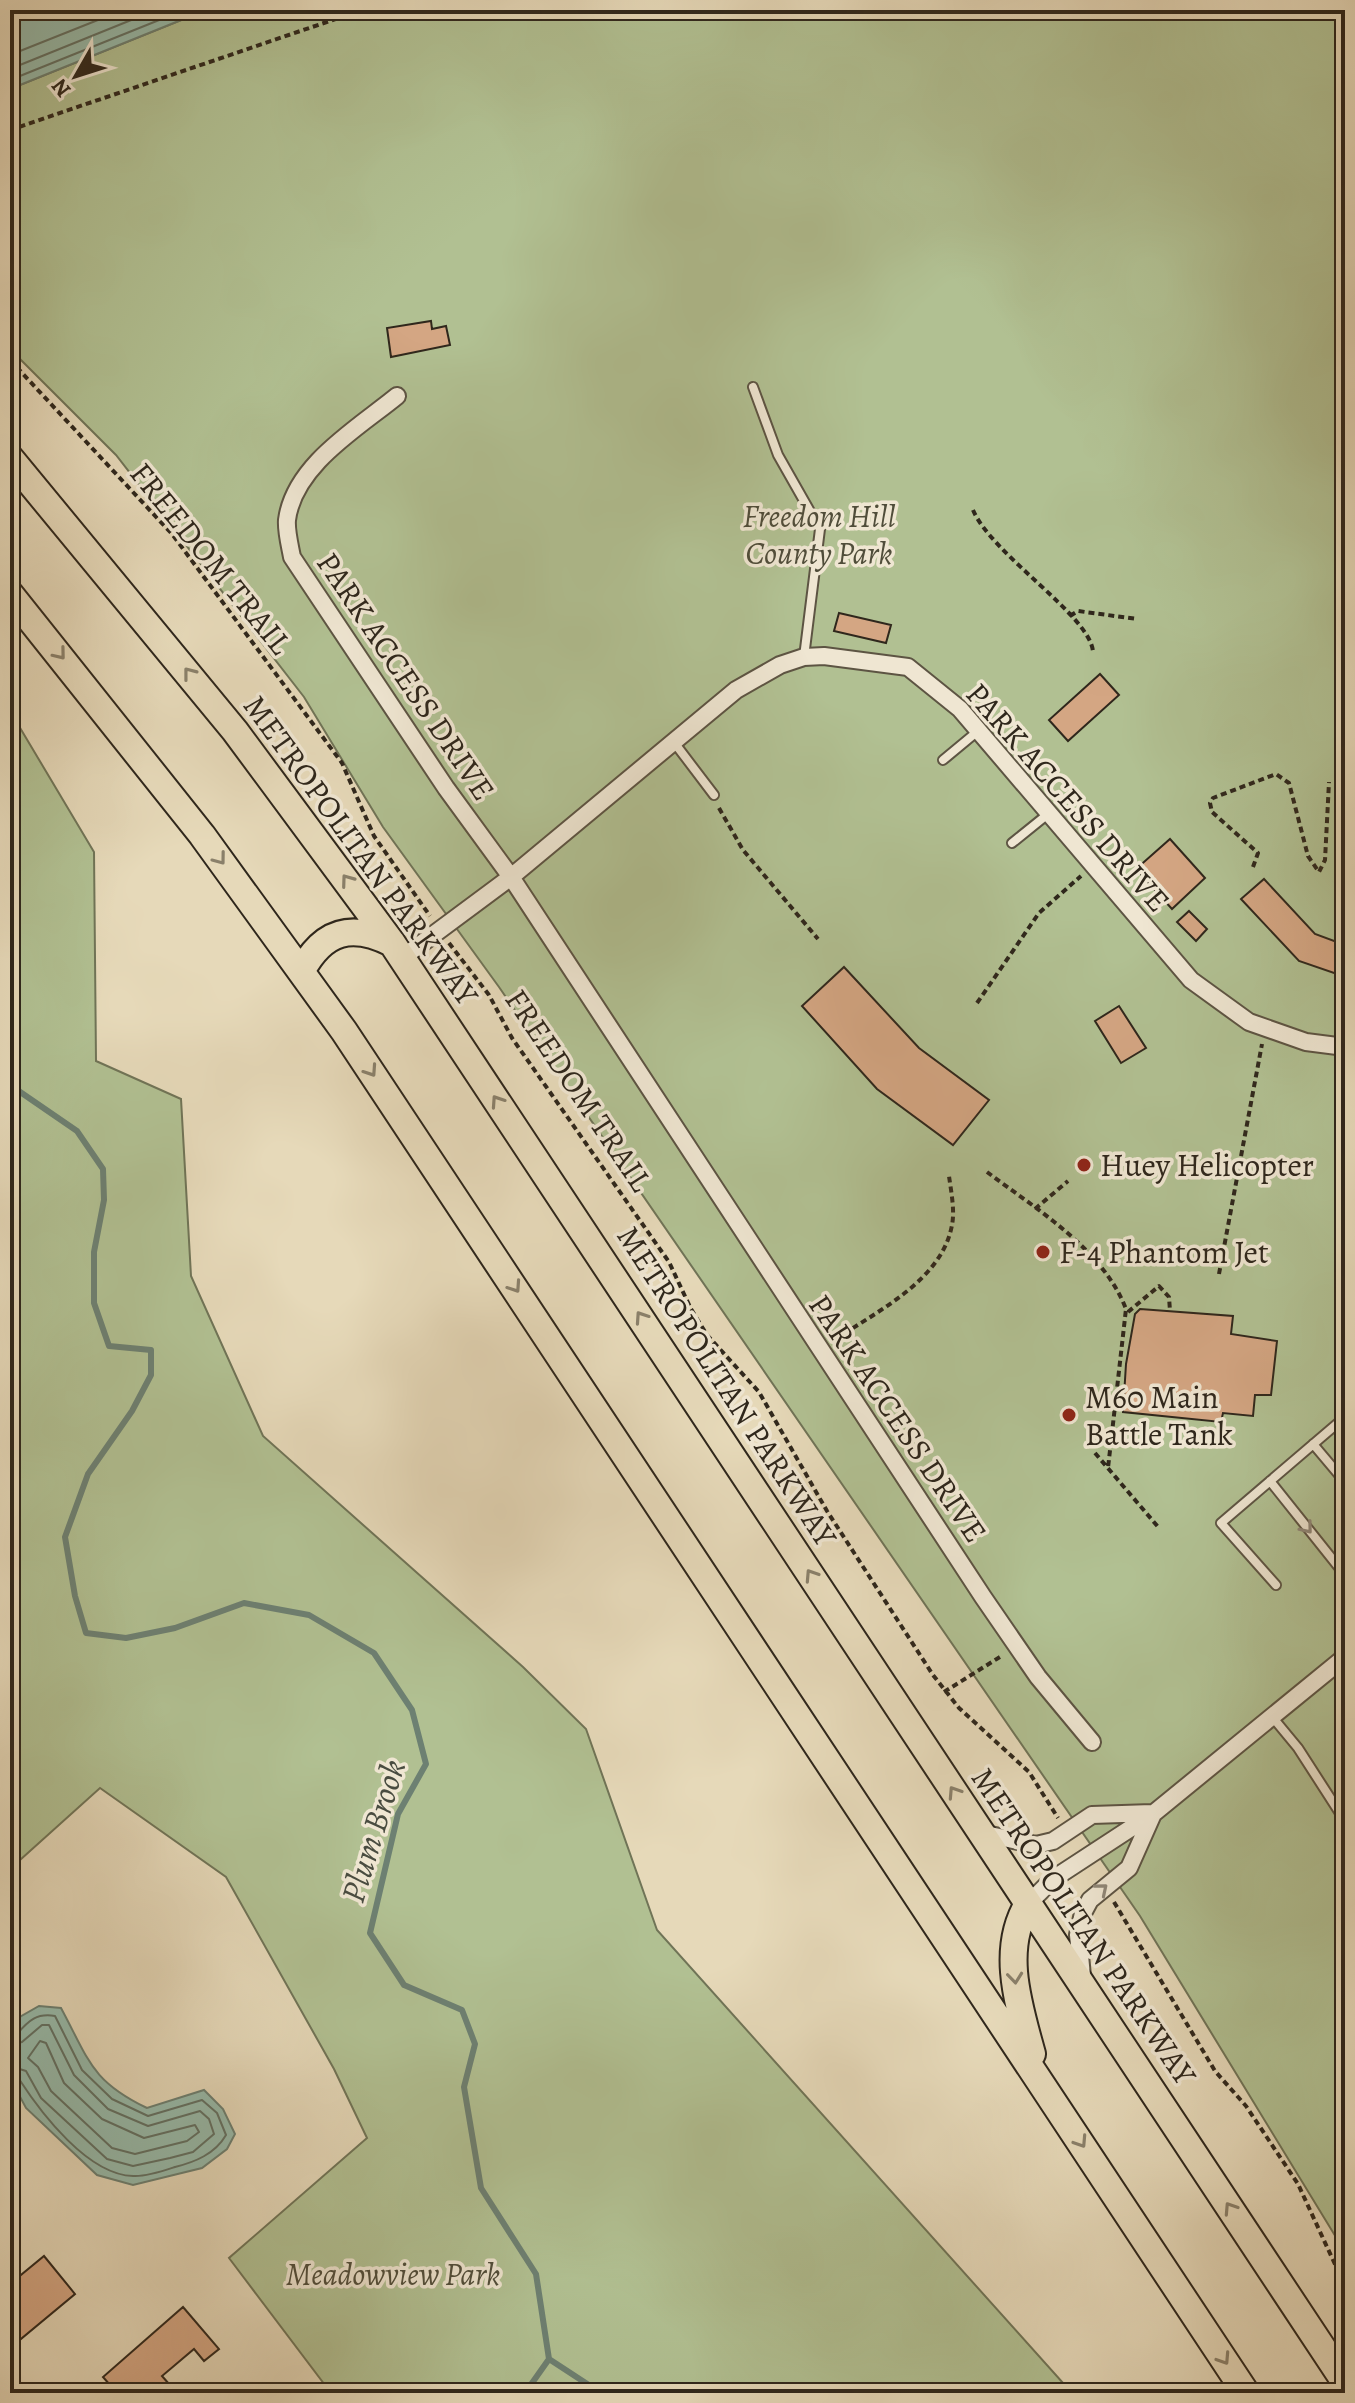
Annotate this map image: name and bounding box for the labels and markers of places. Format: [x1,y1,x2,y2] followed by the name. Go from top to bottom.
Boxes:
[1100,1143,1314,1187] place label: Huey Helicopter
[1075,1156,1093,1174] marker: Huey Helicopter
[1059,1230,1268,1274] place label: F-4 Phantom Jet
[1034,1243,1052,1261] marker: F-4 Phantom Jet
[1085,1375,1233,1456] place label: M60 Main Battle Tank
[1060,1406,1078,1424] marker: M60 Main Battle Tank

